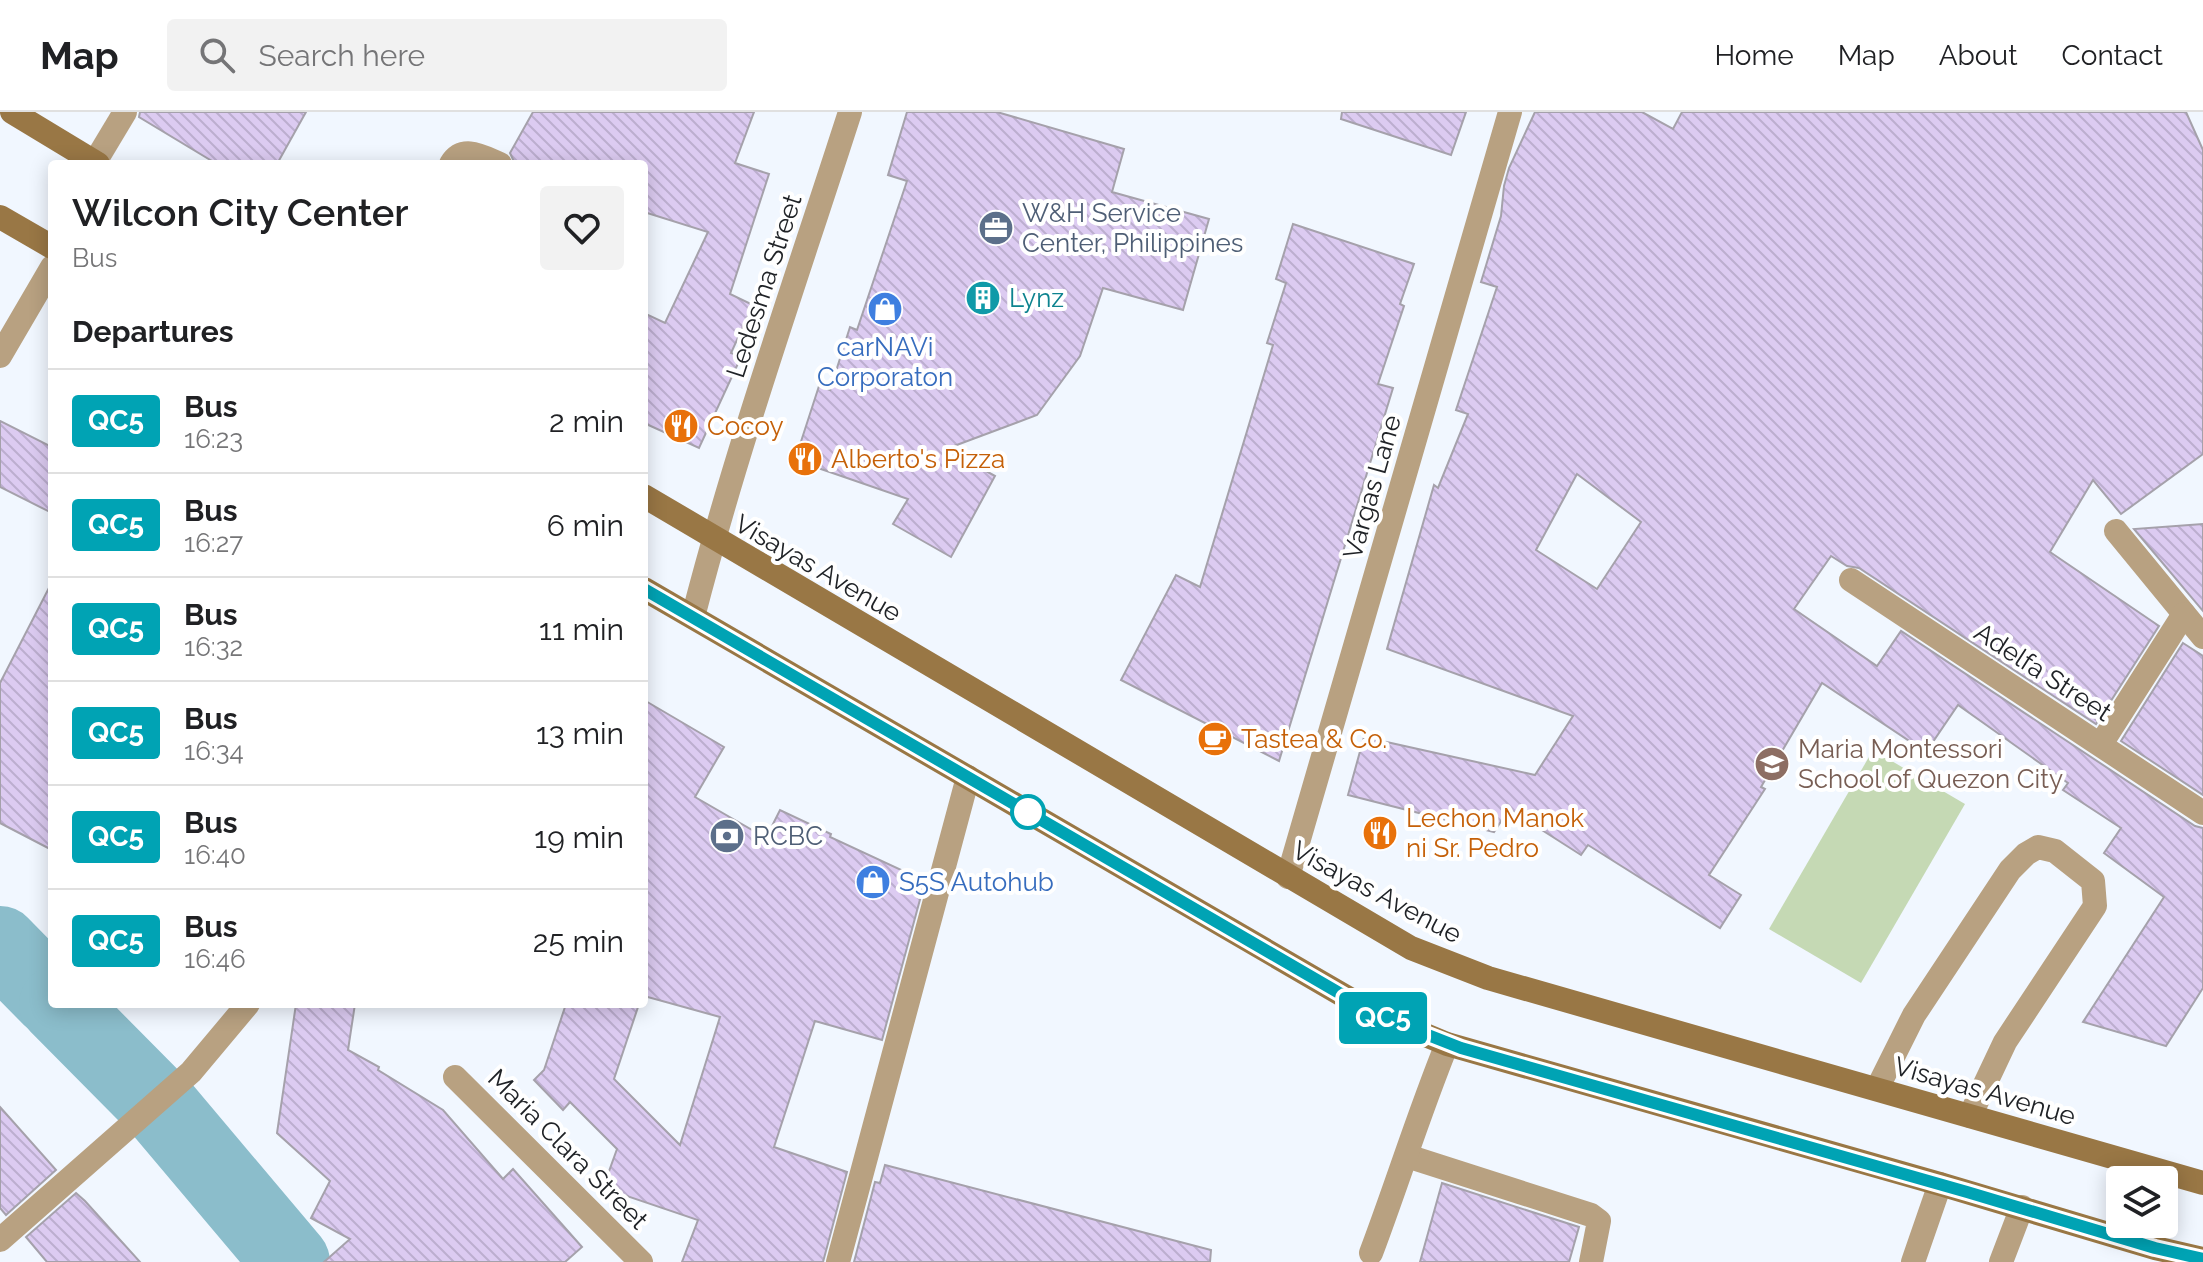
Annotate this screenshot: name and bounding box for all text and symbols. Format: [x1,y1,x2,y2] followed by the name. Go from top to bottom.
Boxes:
[167,19,727,91] search box
[40,33,119,78] text: Map
[195,33,239,77] icon: search
[259,38,425,73] text: Search here
[1714,39,1794,72] text: Home
[1838,39,1895,72] text: Map
[1939,39,2018,72] text: About
[2062,39,2163,72] text: Contact
[540,186,624,270] button: heart
[72,190,408,235] text: Wilcon City Center
[720,190,808,381] street label: Ledesma Street
[1022,198,1243,258] place label: W&H Service Center, Philippines
[977,209,1015,247] office icon: W&H Service Center, Philippines
[72,243,117,273] text: Bus
[964,279,1002,317] building icon: Lynz
[1009,283,1064,313] place label: Lynz
[866,290,904,328] shop icon: carNAVi Corporaton
[72,314,234,349] text: Departures
[817,332,953,392] place label: carNAVi Corporaton
[184,389,238,424] text: Bus
[88,404,144,437] text: QC5
[549,404,624,439] text: 2 min
[662,407,700,445] restaurant icon: Cocoy
[707,411,784,441] place label: Cocoy
[1337,412,1407,562] street label: Vargas Lane
[184,424,243,454] text: 16:23
[786,440,824,478] restaurant icon: Alberto's Pizza
[831,444,1005,474] place label: Alberto's Pizza
[184,493,238,528] text: Bus
[88,508,144,541] text: QC5
[547,508,624,543] text: 6 min
[729,508,907,628] street label: Visayas Avenue
[184,528,243,558] text: 16:27
[184,597,238,632] text: Bus
[88,612,144,645] text: QC5
[539,612,624,647] text: 11 min
[1969,617,2117,728] street label: Adelfa Street
[184,632,243,662] text: 16:32
[184,701,238,736] text: Bus
[88,716,144,749] text: QC5
[536,716,624,751] text: 13 min
[1196,720,1234,758] cafe icon: Tastea & Co.
[1241,724,1387,754] place label: Tastea & Co.
[1798,734,2063,794] place label: Maria Montessori School of Quezon City
[184,736,244,766] text: 16:34
[1753,745,1791,783] school or university icon: Maria Montessori School of Quezon City
[1011,795,1045,829] unlabelled marker
[1406,803,1584,863] place label: Lechon Manok ni Sr. Pedro
[184,805,238,840] text: Bus
[1361,814,1399,852] restaurant icon: Lechon Manok ni Sr. Pedro
[708,817,746,855] bank icon: RCBC
[88,820,144,853] text: QC5
[534,820,624,855] text: 19 min
[753,821,823,851] place label: RCBC
[1287,835,1467,949] street label: Visayas Avenue
[184,840,246,870] text: 16:40
[854,863,892,901] shop icon: S5S Autohub
[899,867,1054,897] place label: S5S Autohub
[184,909,238,944] text: Bus
[88,924,144,957] text: QC5
[533,924,624,959] text: 25 min
[184,944,246,974] text: 16:46
[1337,992,1429,1044] line badge: QC5
[1355,1001,1411,1034] text: QC5
[1891,1051,2079,1131] street label: Visayas Avenue
[482,1063,654,1235] street label: Maria Clara Street
[2106,1166,2178,1238] map controls
[2106,1166,2178,1238] button: layers

